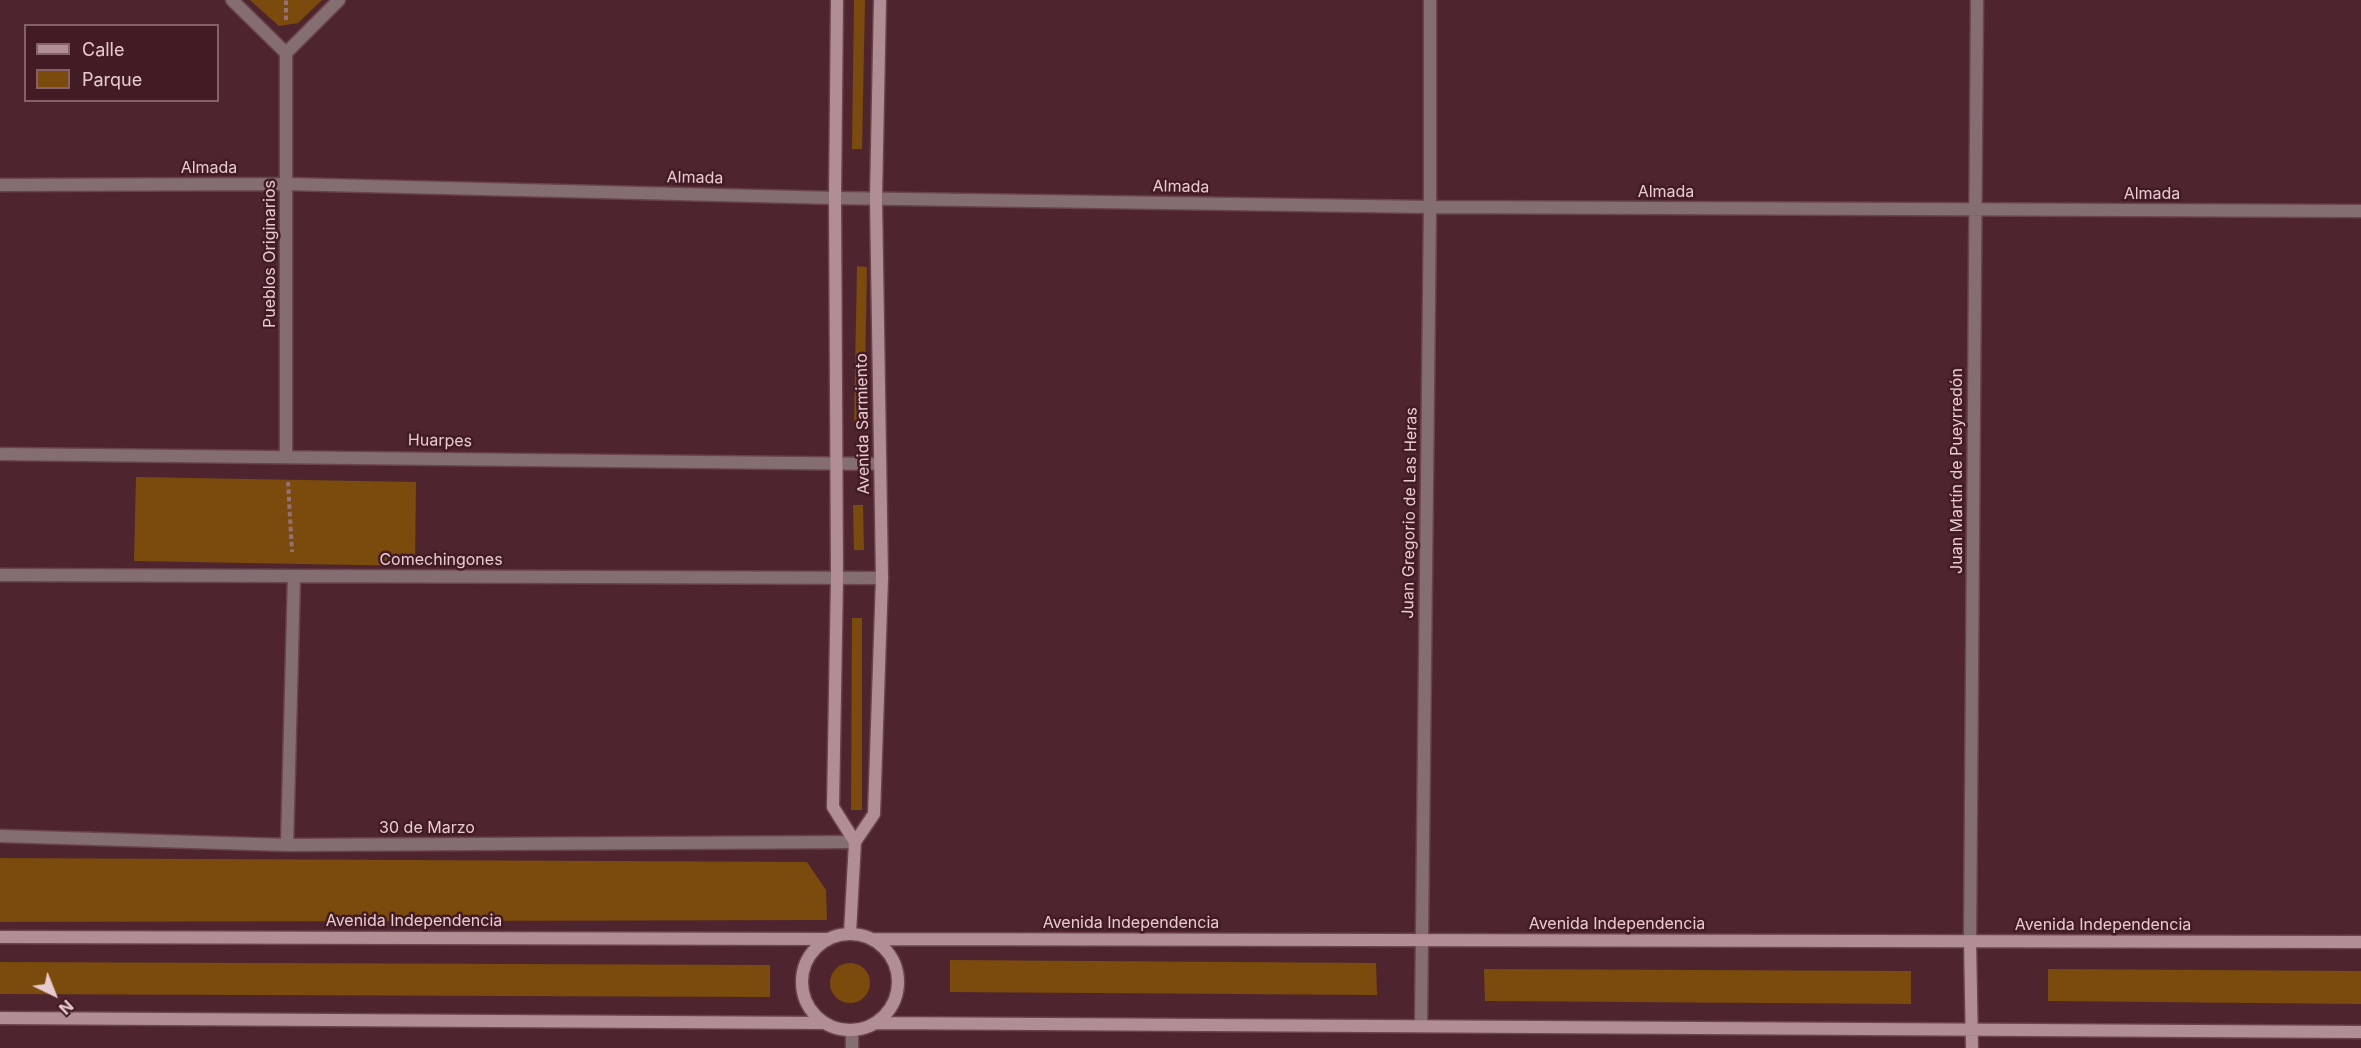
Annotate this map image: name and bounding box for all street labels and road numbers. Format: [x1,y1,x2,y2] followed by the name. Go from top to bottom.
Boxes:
[181,158,237,178] street label: Almada
[666,168,724,188] street label: Almada
[1152,177,1210,197] street label: Almada
[260,180,280,328] street label: Pueblos Originarios
[1638,182,1694,202] street label: Almada
[2124,184,2180,204] street label: Almada
[852,353,874,495] street label: Avenida Sarmiento
[1947,368,1967,574] street label: Juan Martín de Pueyrredón
[1399,407,1421,619] street label: Juan Gregorio de Las Heras
[408,431,472,451] street label: Huarpes
[379,550,503,570] street label: Comechingones
[379,818,475,838] street label: 30 de Marzo
[326,911,502,931] street label: Avenida Independencia
[1043,913,1219,933] street label: Avenida Independencia
[1529,914,1705,934] street label: Avenida Independencia
[2015,915,2191,935] street label: Avenida Independencia

